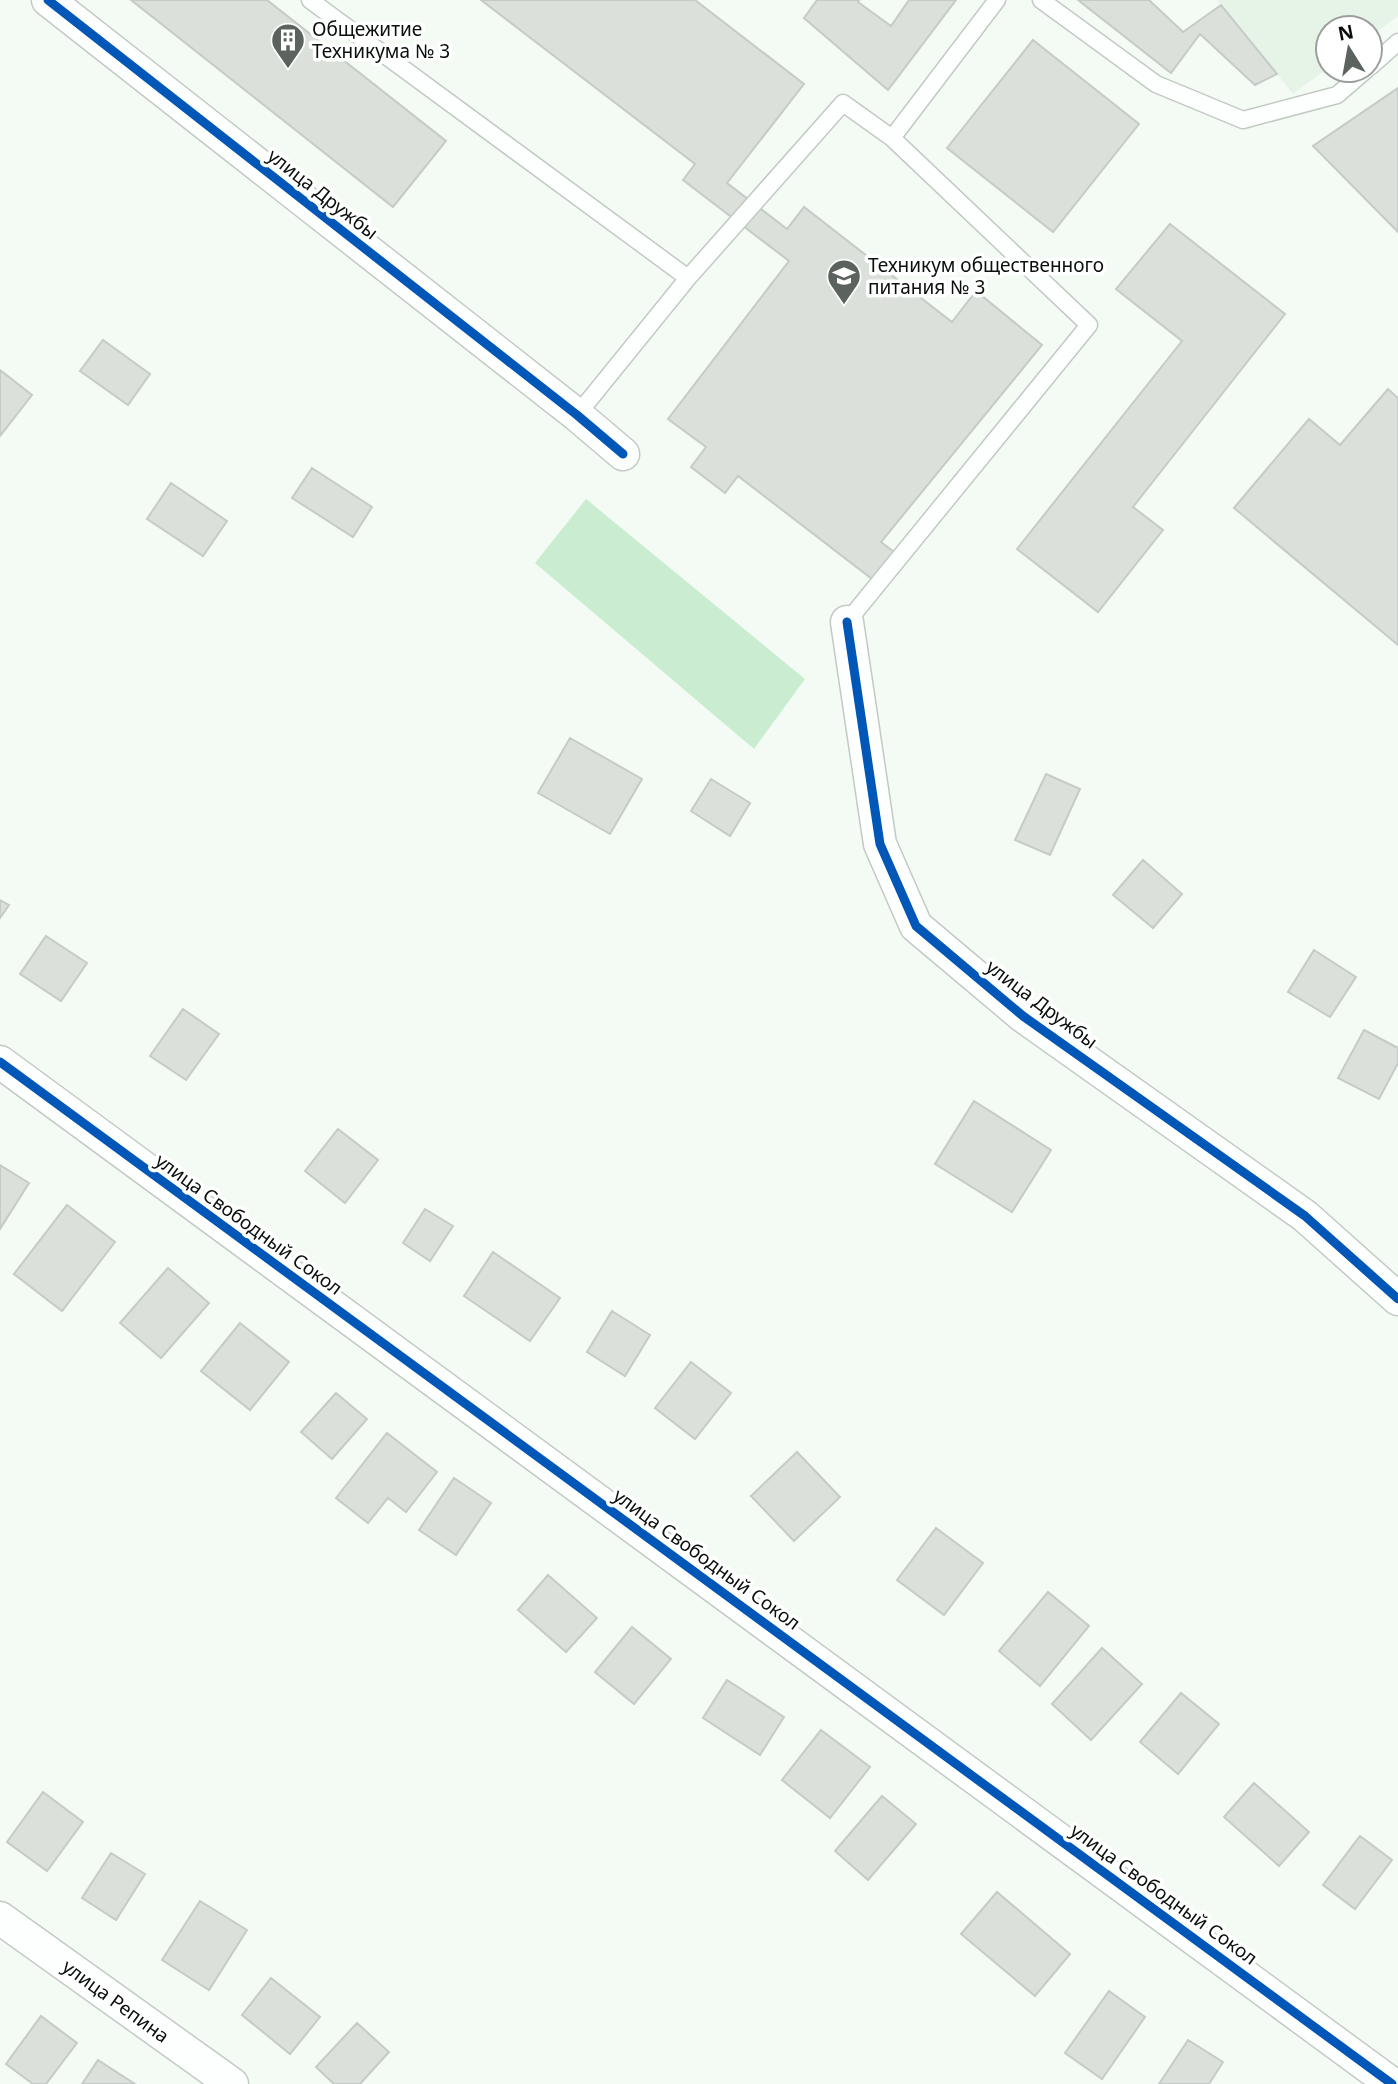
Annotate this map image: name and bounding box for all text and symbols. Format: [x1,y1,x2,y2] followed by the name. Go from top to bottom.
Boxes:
[1314,14,1384,84] north arrow
[312,16,450,64] place label: Общежитие Техникума № 3
[1336,18,1356,47] text: N
[269,21,307,70] building icon: Общежитие Техникума № 3
[262,143,384,245] street label: улица Дружбы
[868,252,1104,300] place label: Техникум общественного питания № 3
[825,257,863,306] school or university icon: Техникум общественного питания № 3
[981,953,1103,1055] street label: улица Дружбы
[150,1147,348,1301] street label: улица Свободный Сокол
[608,1482,806,1636] street label: улица Свободный Сокол
[1065,1817,1263,1971] street label: улица Свободный Сокол
[57,1953,175,2049] street label: улица Репина

